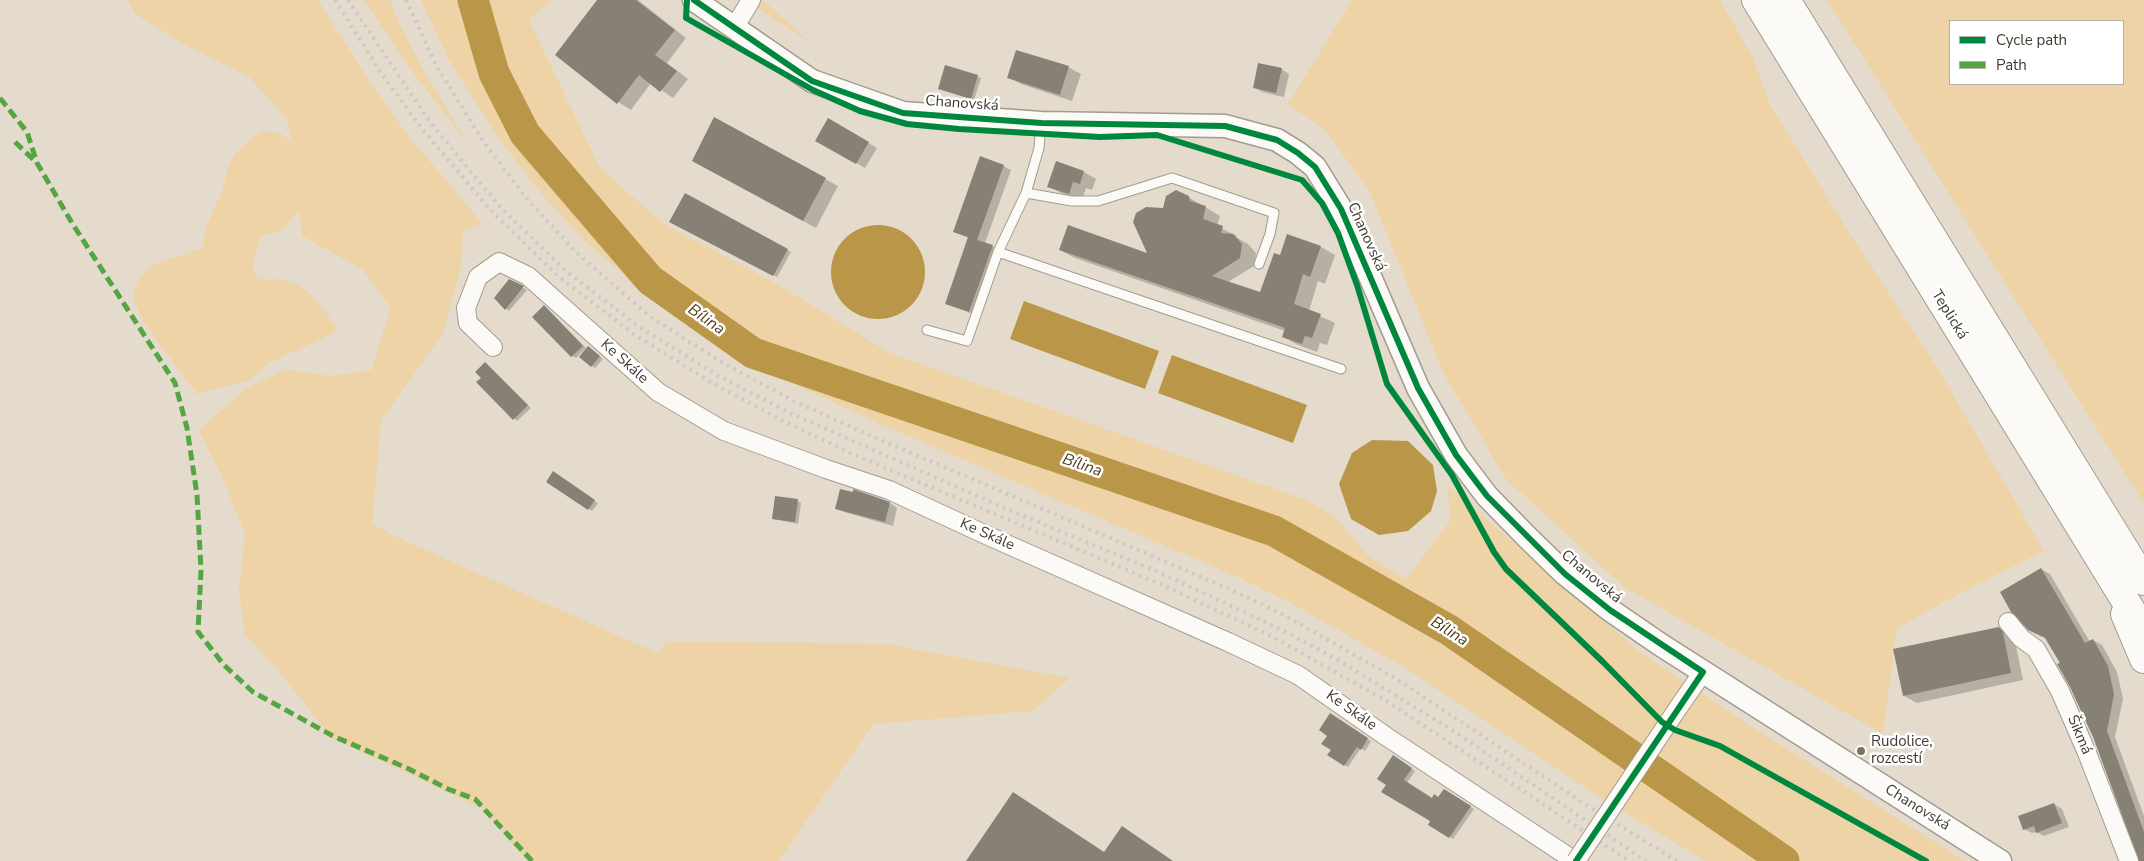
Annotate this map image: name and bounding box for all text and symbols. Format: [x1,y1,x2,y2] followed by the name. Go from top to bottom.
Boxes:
[1949,20,2124,85] legend
[1996,30,2067,50] text: Cycle path
[1996,55,2027,75] text: Path
[925,92,999,116] street label: Chanovská
[1343,200,1389,274] street label: Chanovská
[1927,287,1971,343] street label: Teplická
[684,300,728,340] water label: Bílina
[596,336,652,388] street label: Ke Skále
[1060,450,1104,482] water label: Bílina
[957,515,1017,555] street label: Ke Skále
[1557,546,1625,608] street label: Chanovská
[1427,613,1471,651] water label: Bílina
[1322,687,1380,735] street label: Ke Skále
[2063,713,2095,757] street label: Šikmá
[1871,733,1933,768] place label: Rudolice, rozcestí
[1855,745,1867,757] marker: Rudolice, rozcestí
[1881,781,1953,835] street label: Chanovská

